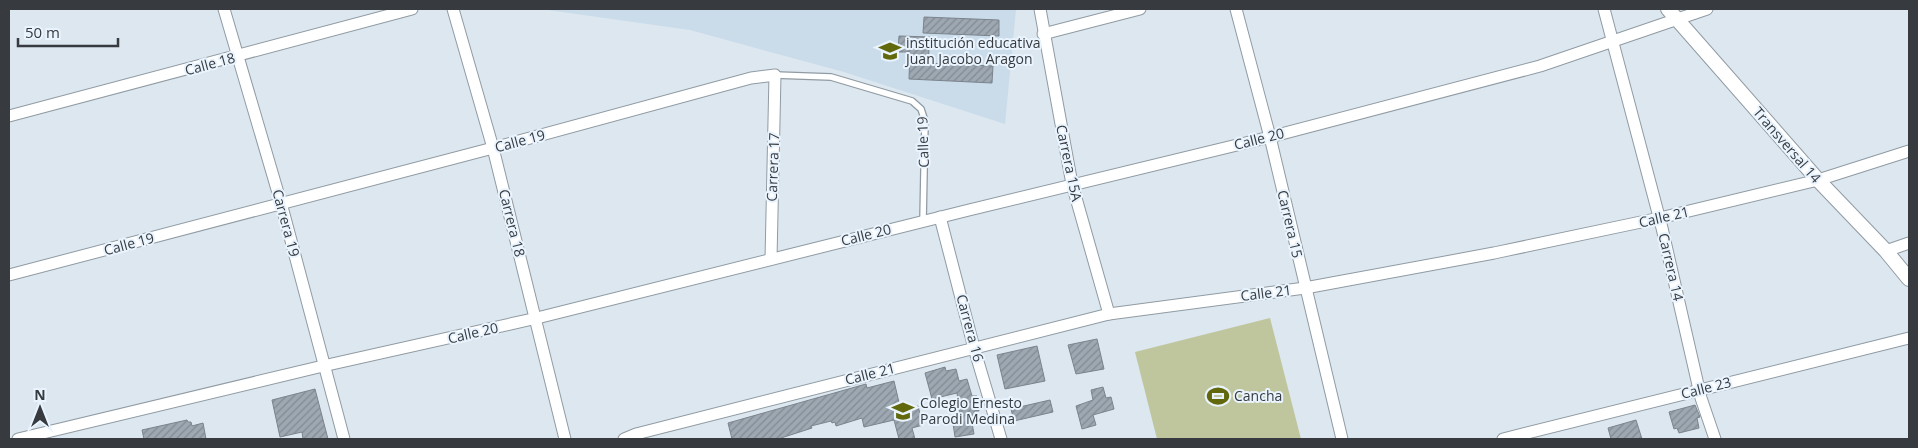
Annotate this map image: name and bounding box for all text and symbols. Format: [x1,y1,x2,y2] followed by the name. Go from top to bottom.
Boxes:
[18,15,118,47] scale bar
[25,22,60,42] text: 50 m
[904,33,1041,68] place label: institución educativa Juan Jacobo Aragon
[877,38,903,64] school or university icon: institución educativa Juan Jacobo Aragon
[183,48,237,79] street label: Calle 18
[1749,103,1826,187] street label: Transversal 14
[912,116,933,168] street label: Calle 19
[1052,123,1087,203] street label: Carrera 15A
[1232,123,1286,154] street label: Calle 20
[493,125,547,156] street label: Calle 19
[762,132,783,202] street label: Carrera 17
[268,187,305,259] street label: Carrera 19
[495,187,530,259] street label: Carrera 18
[1273,188,1308,260] street label: Carrera 15
[1637,201,1691,232] street label: Calle 21
[839,219,893,250] street label: Calle 20
[102,228,156,259] street label: Calle 19
[1654,231,1689,303] street label: Carrera 14
[1239,280,1292,305] street label: Calle 21
[952,292,989,364] street label: Carrera 16
[446,317,500,348] street label: Calle 20
[843,358,897,389] street label: Calle 21
[1679,372,1733,403] street label: Calle 23
[15,383,65,433] north arrow
[1205,383,1231,409] sports icon: Cancha
[34,385,46,404] text: N
[1234,386,1282,405] place label: Cancha
[920,393,1022,428] place label: Colegio Ernesto Parodi Medina
[890,398,916,424] school or university icon: Colegio Ernesto Parodi Medina

